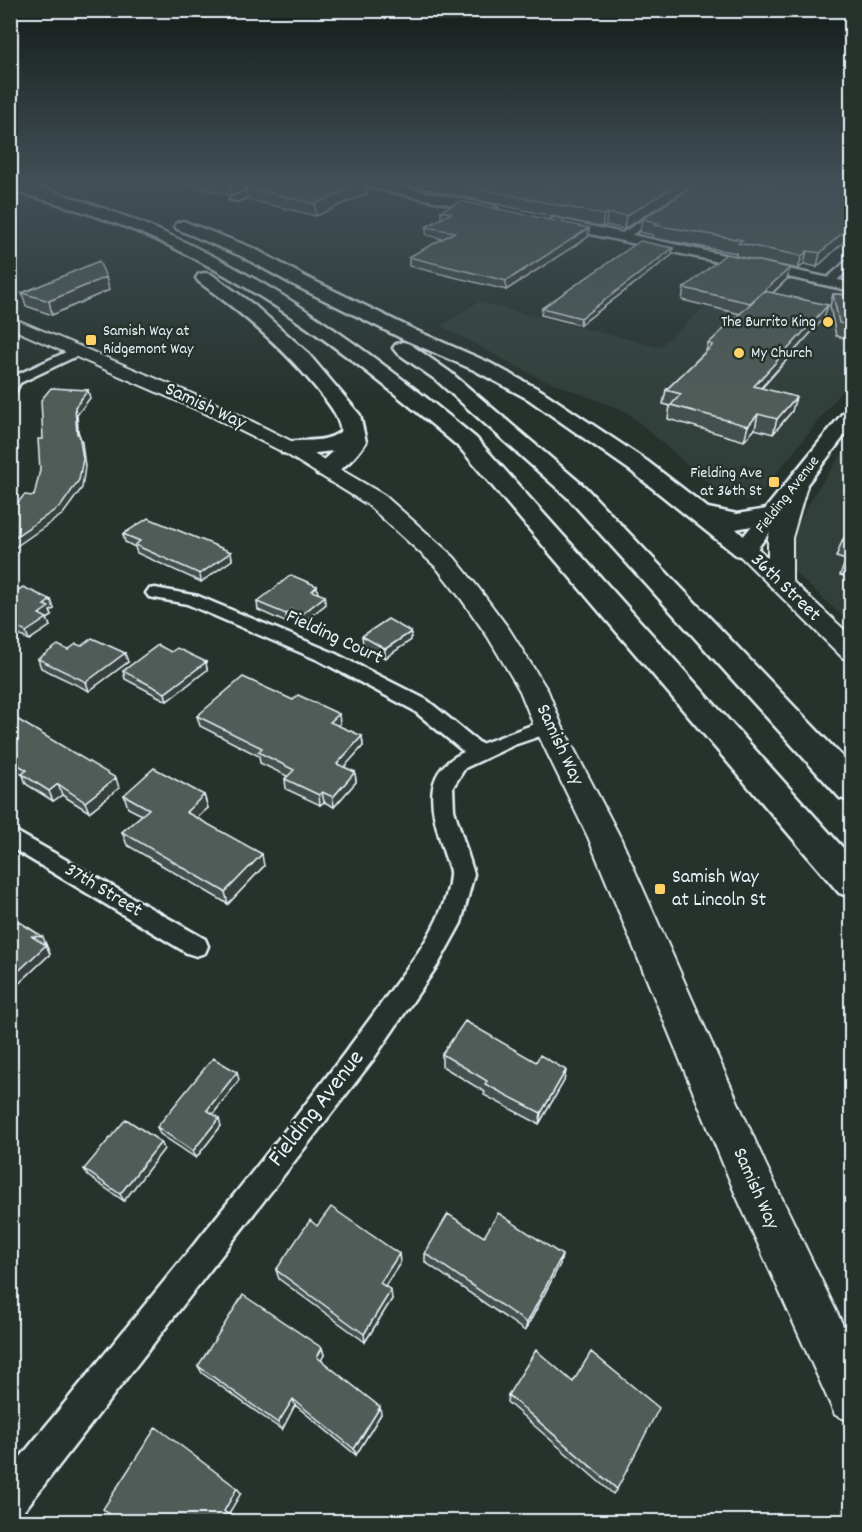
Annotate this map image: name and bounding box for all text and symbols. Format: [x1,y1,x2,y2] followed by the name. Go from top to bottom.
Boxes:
[721,311,816,334] place label: The Burrito King
[821,315,835,329] marker: The Burrito King
[103,320,194,361] place label: Samish Way at Ridgemont Way
[84,333,98,347] marker: Samish Way at Ridgemont Way
[751,342,812,365] place label: My Church
[732,346,746,360] marker: My Church
[160,376,251,438] street label: Samish Way
[750,451,826,539] street label: Fielding Avenue
[690,462,762,503] place label: Fielding Ave at 36th St
[767,475,781,489] marker: Fielding Ave at 36th St
[743,547,827,629] street label: 36th Street
[281,603,387,673] street label: Fielding Court
[528,700,590,791] street label: Samish Way
[59,857,147,925] street label: 37th Street
[672,864,766,915] place label: Samish Way at Lincoln St
[653,882,667,896] marker: Samish Way at Lincoln St
[261,1043,373,1175] street label: Fielding Avenue
[725,1144,786,1235] street label: Samish Way

